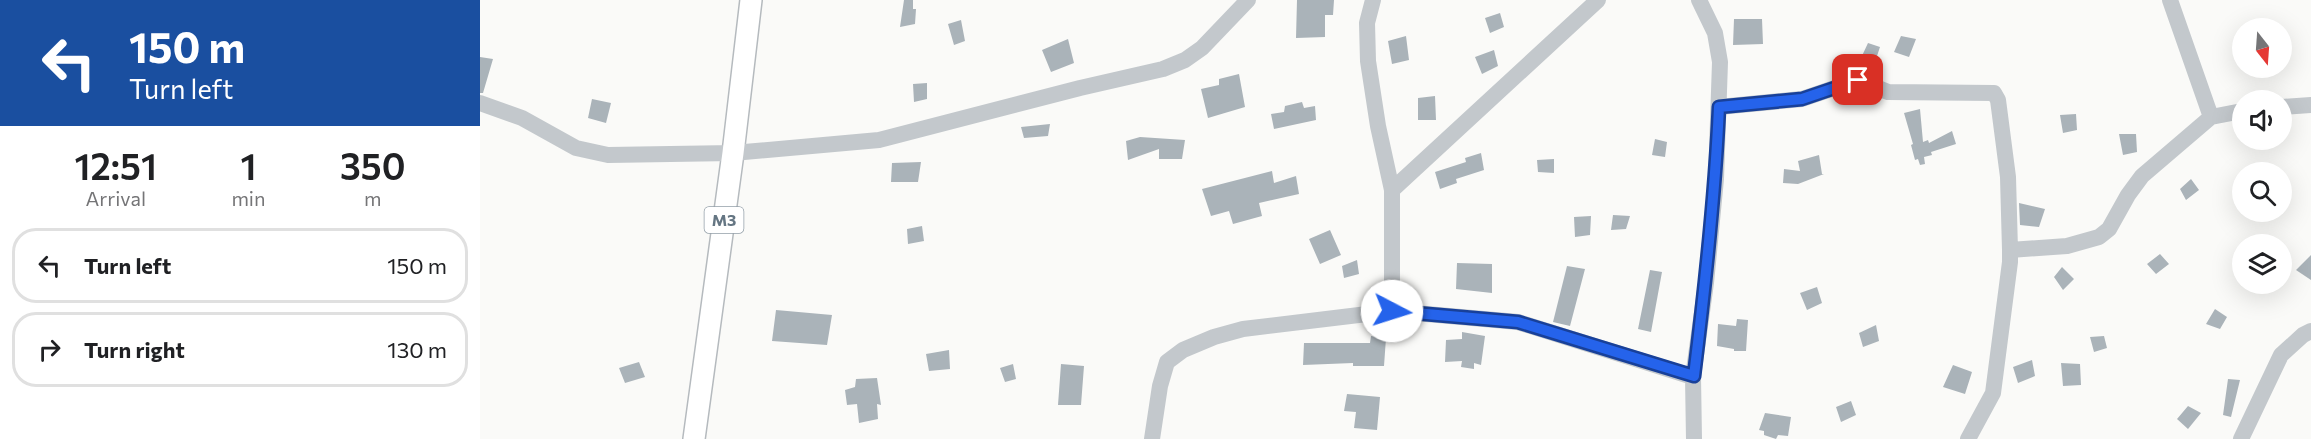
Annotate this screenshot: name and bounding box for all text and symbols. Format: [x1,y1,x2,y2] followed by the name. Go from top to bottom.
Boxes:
[2232,18,2292,78] north arrow
[2232,18,2292,294] map controls
[129,20,245,72] text: 150 m
[30,24,108,102] icon: left
[1832,54,1883,105] pin
[1841,63,1874,96] icon: arrive
[129,72,233,105] text: Turn left
[2232,90,2292,150] button: sound
[75,143,157,187] text: 12:51
[240,143,256,187] text: 1
[340,143,405,187] text: 350
[2232,162,2292,222] button: search
[85,186,146,210] text: Arrival
[231,186,265,210] text: min
[364,186,381,210] text: m
[704,207,744,233] road number: M3
[2232,234,2292,294] button: layers
[33,249,66,282] icon: left
[84,252,171,279] text: Turn left
[387,252,447,279] text: 150 m
[1360,279,1424,343] position arrow
[33,333,66,366] icon: right
[84,336,185,363] text: Turn right
[387,336,447,363] text: 130 m

